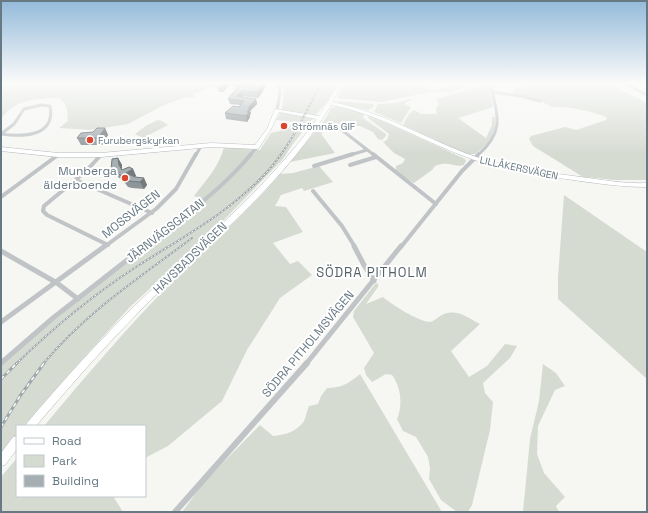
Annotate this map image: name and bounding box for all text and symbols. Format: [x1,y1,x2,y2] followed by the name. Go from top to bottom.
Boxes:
[292,120,356,133] place label: Strömnäs GIF
[279,121,289,131] marker: Strömnäs GIF
[98,134,179,147] place label: Furubergskyrkan
[85,135,95,145] marker: Furubergskyrkan
[479,153,559,183] street label: LILLÅKERSVÄGEN
[43,163,117,193] place label: Munberga älderboende
[120,173,130,183] marker: Munberga älderboende
[99,186,163,242] street label: MOSSVÄGEN
[122,195,208,267] street label: JÄRNVÄGSGATAN
[150,219,230,297] street label: HAVSBADSVÄGEN
[316,264,428,281] district label: SÖDRA PITHOLM
[258,287,358,401] street label: SÖDRA PITHOLMSVÄGEN
[16,425,146,497] legend
[52,433,81,449] text: Road
[52,453,77,469] text: Park
[52,473,99,489] text: Building

